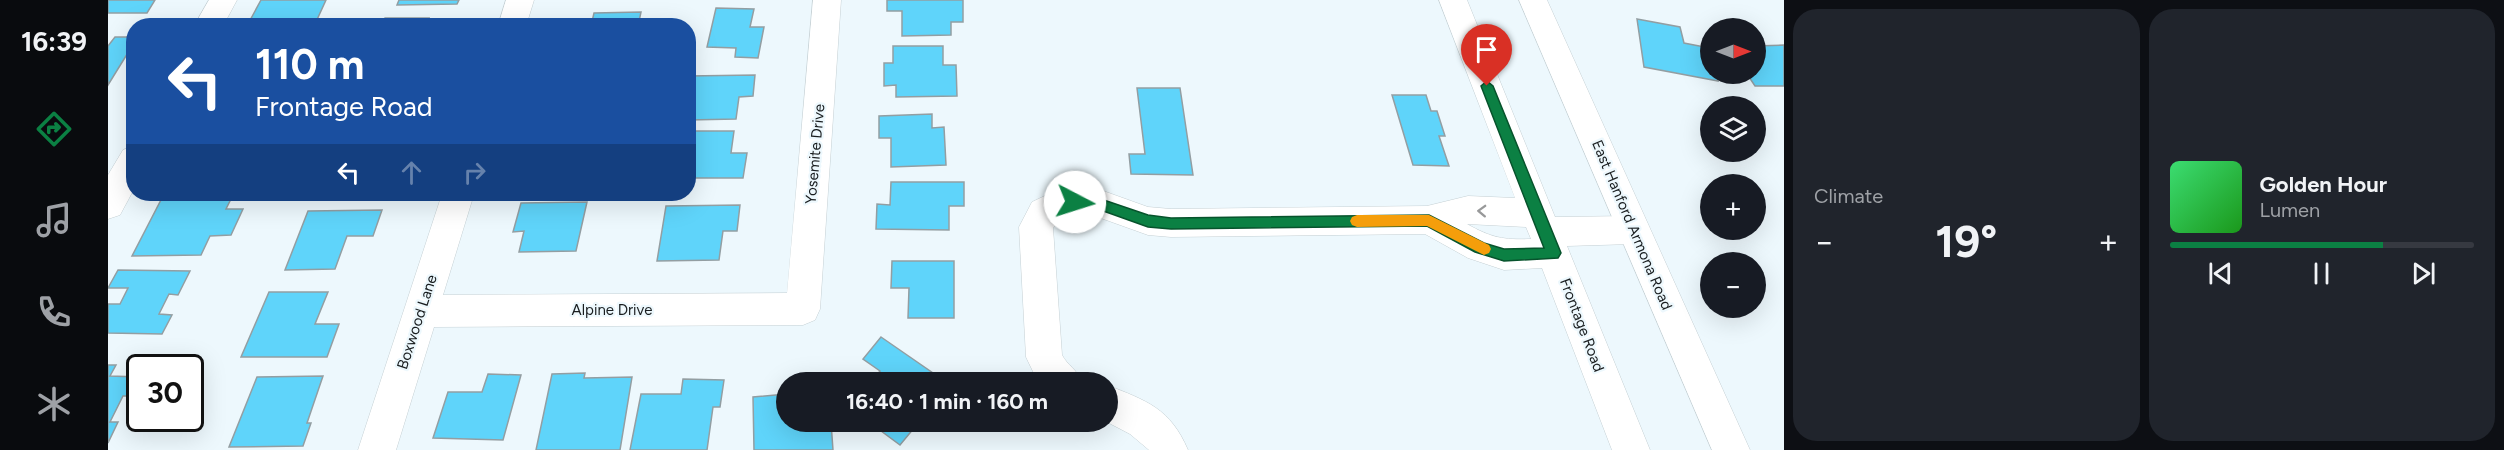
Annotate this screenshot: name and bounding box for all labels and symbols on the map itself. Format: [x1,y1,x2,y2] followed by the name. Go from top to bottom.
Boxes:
[1700,18,1766,84] north arrow
[1461,24,1512,86] pin
[802,103,828,205] street label: Yosemite Drive
[1588,137,1676,313] street label: East Hanford Armona Road
[1043,170,1107,234] position arrow
[1478,205,1487,218] one-way arrow
[393,272,441,372] street label: Boxwood Lane
[1556,276,1608,374] street label: Frontage Road
[572,301,652,319] street label: Alpine Drive
[126,354,204,432] speed limit sign: 30

